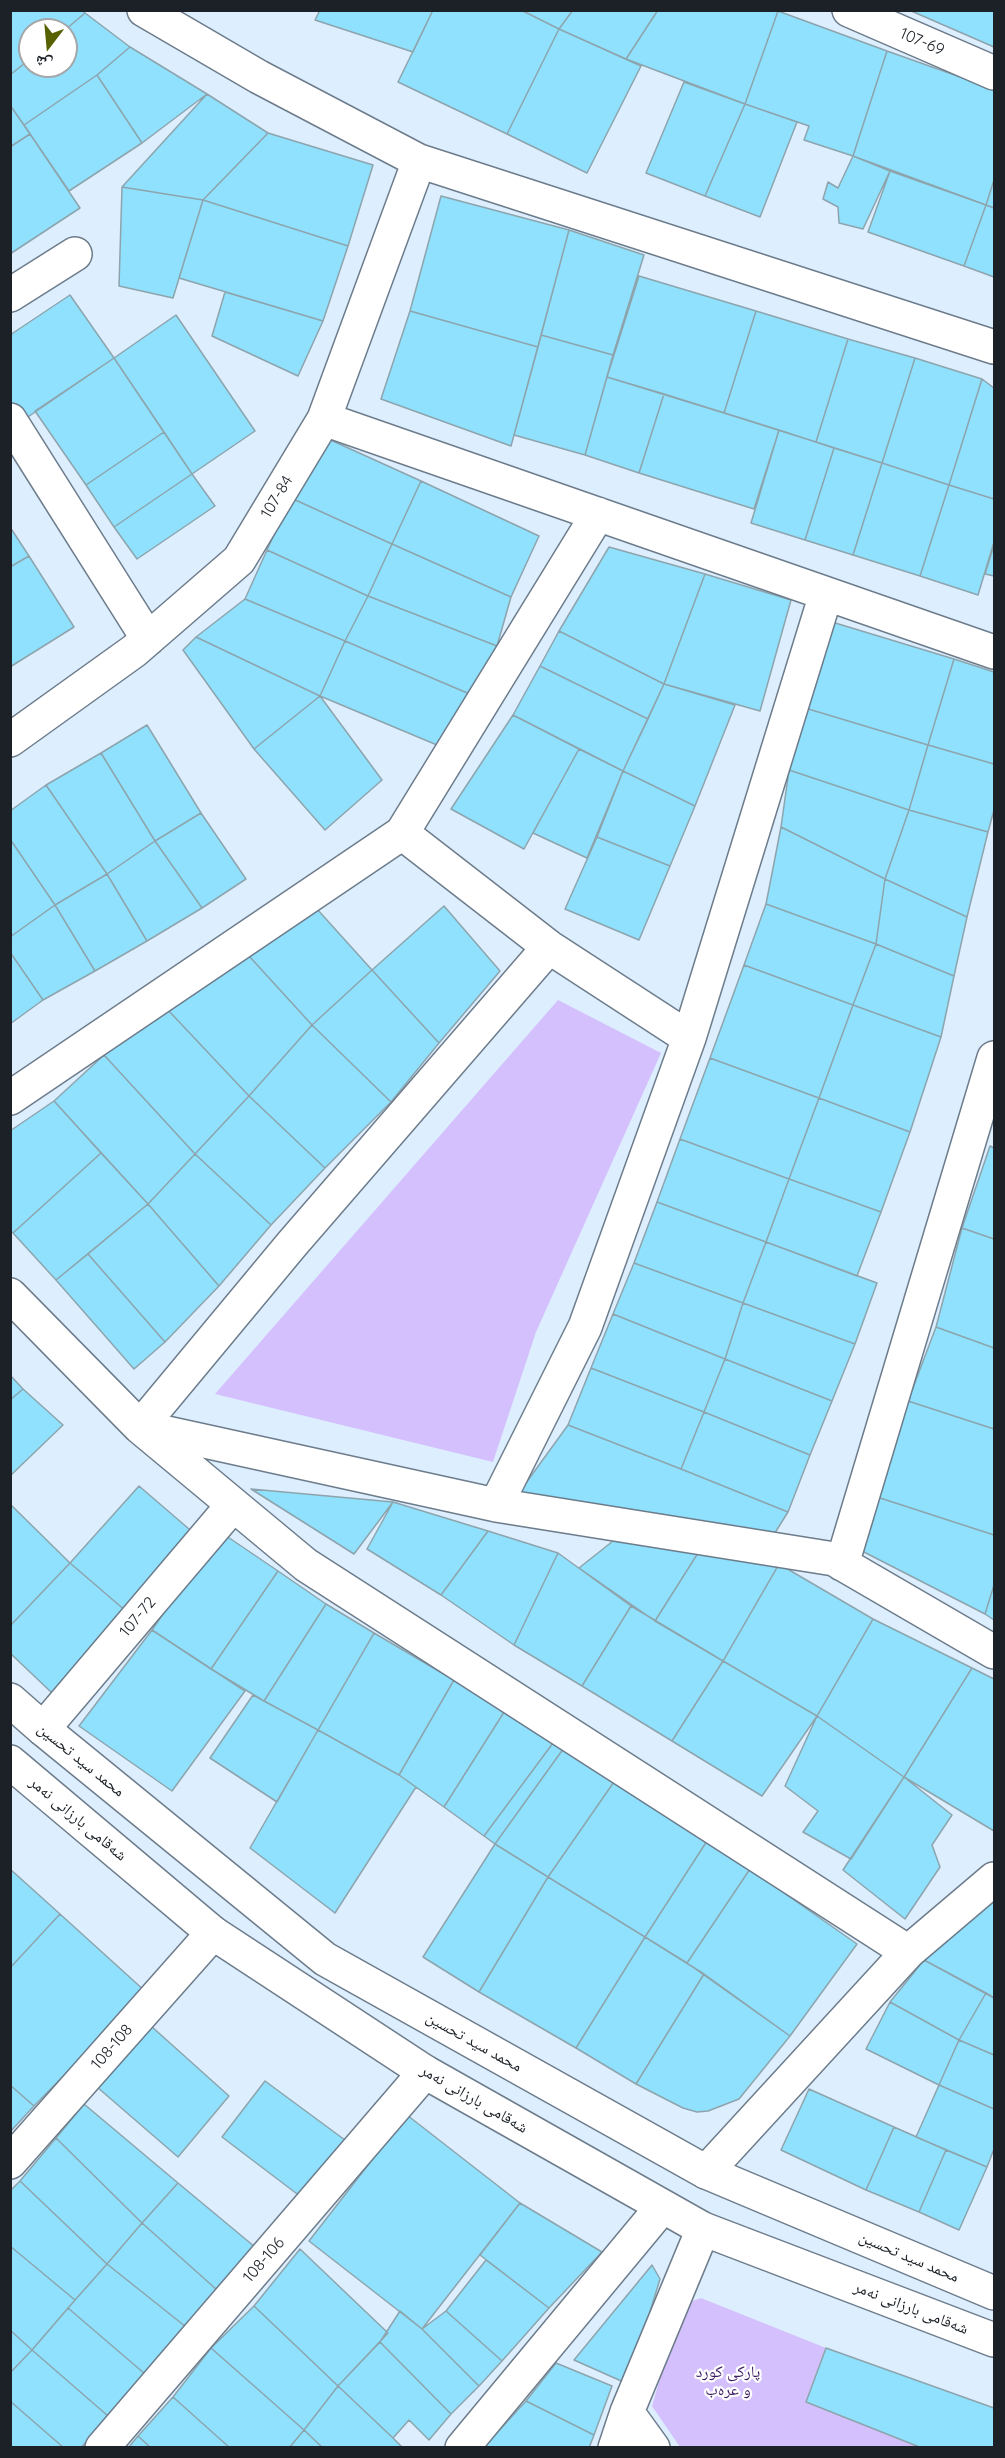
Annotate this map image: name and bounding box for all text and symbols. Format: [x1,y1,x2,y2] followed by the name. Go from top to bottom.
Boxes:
[18,18,78,78] north arrow
[897,24,947,60] street label: 107-69
[33,51,55,75] text: ش
[257,472,297,522] street label: 107-84
[116,1593,160,1641] street label: 107-72
[34,1719,128,1801] street label: محمد سید تحسین
[26,1773,130,1865] street label: شەقامی بارزانی نەمر
[423,2008,525,2076] street label: محمد سید تحسین
[87,2020,137,2074] street label: 108-108
[417,2060,531,2138] street label: شەقامی بارزانی نەمر
[856,2227,962,2287] street label: محمد سید تحسین
[239,2233,289,2287] street label: 108-106
[851,2277,971,2339] street label: شەقامی بارزانی نەمر
[696,2362,760,2400] park label: پاركی كورد و عرەب

